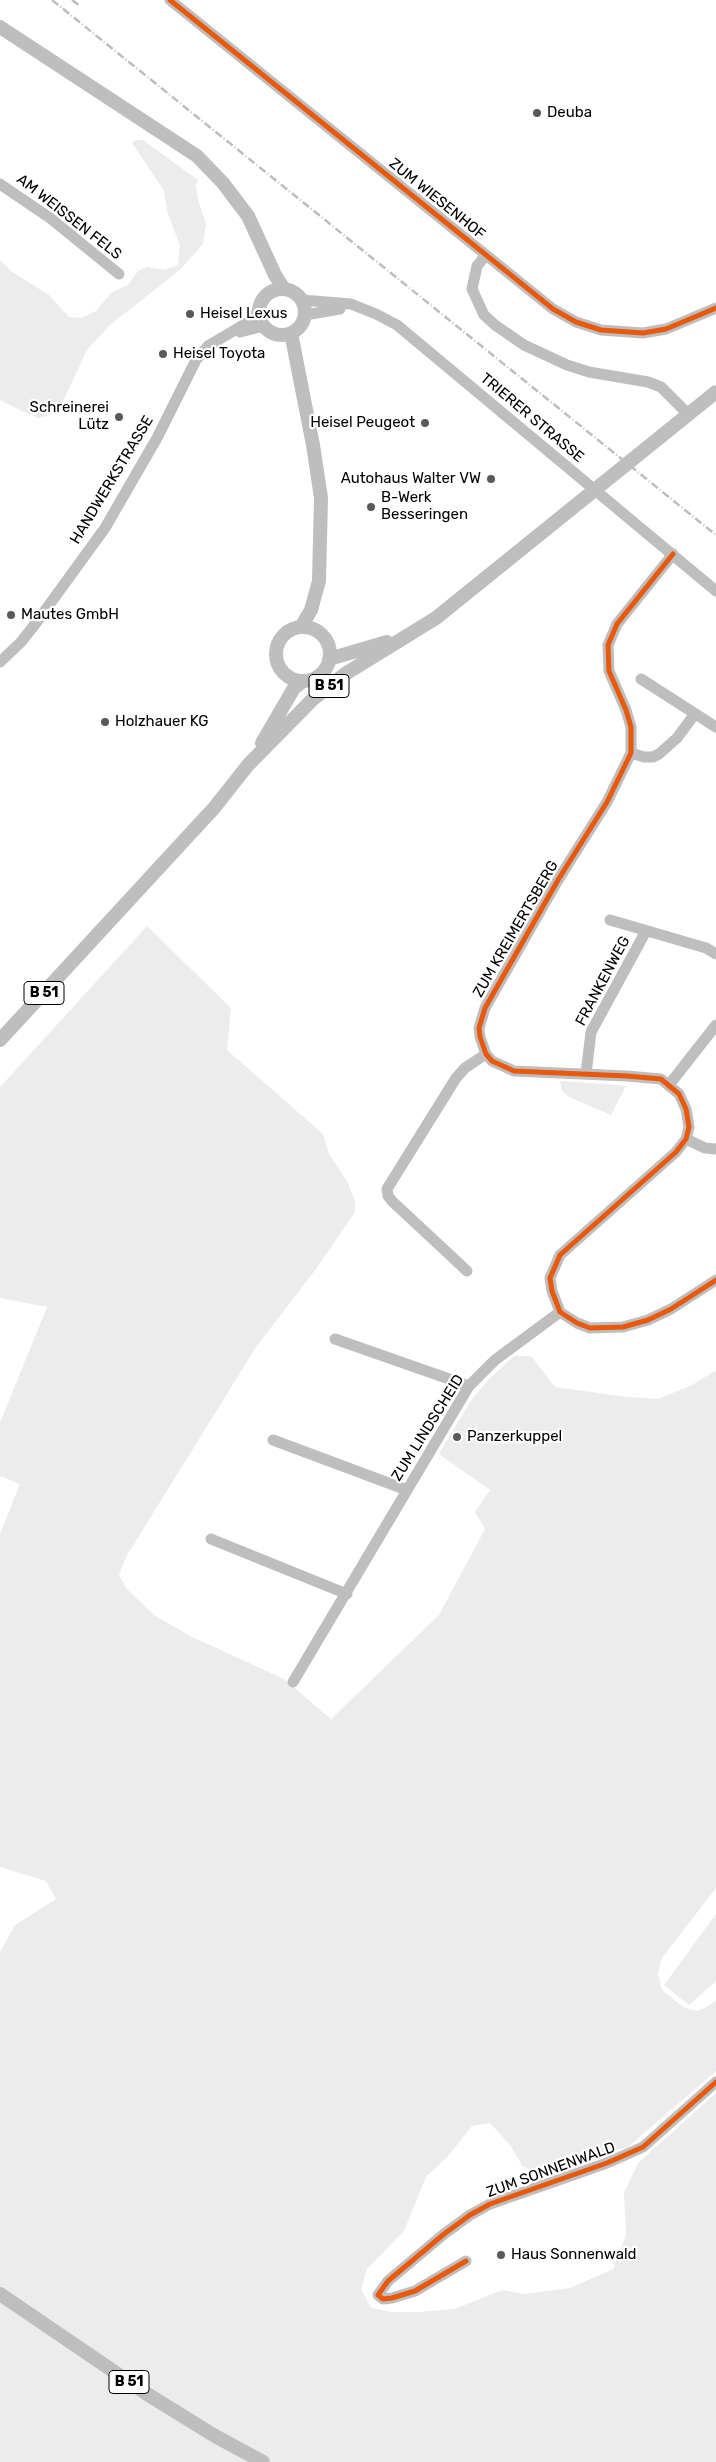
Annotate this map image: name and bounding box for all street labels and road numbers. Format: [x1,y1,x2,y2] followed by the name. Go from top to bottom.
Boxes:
[385,155,489,243] street label: ZUM WIESENHOF
[13,170,125,264] street label: AM WEISSEN FELS
[477,369,587,467] street label: TRIERER STRASSE
[67,413,157,547] street label: HANDWERKSTRASSE
[309,674,349,698] road number: B 51
[469,857,563,1001] street label: ZUM KREIMERTSBERG
[572,933,634,1029] street label: FRANKENWEG
[24,981,64,1004] road number: B 51
[388,1372,468,1484] street label: ZUM LINDSCHEID
[484,2138,618,2202] street label: ZUM SONNENWALD
[109,2370,149,2394] road number: B 51

